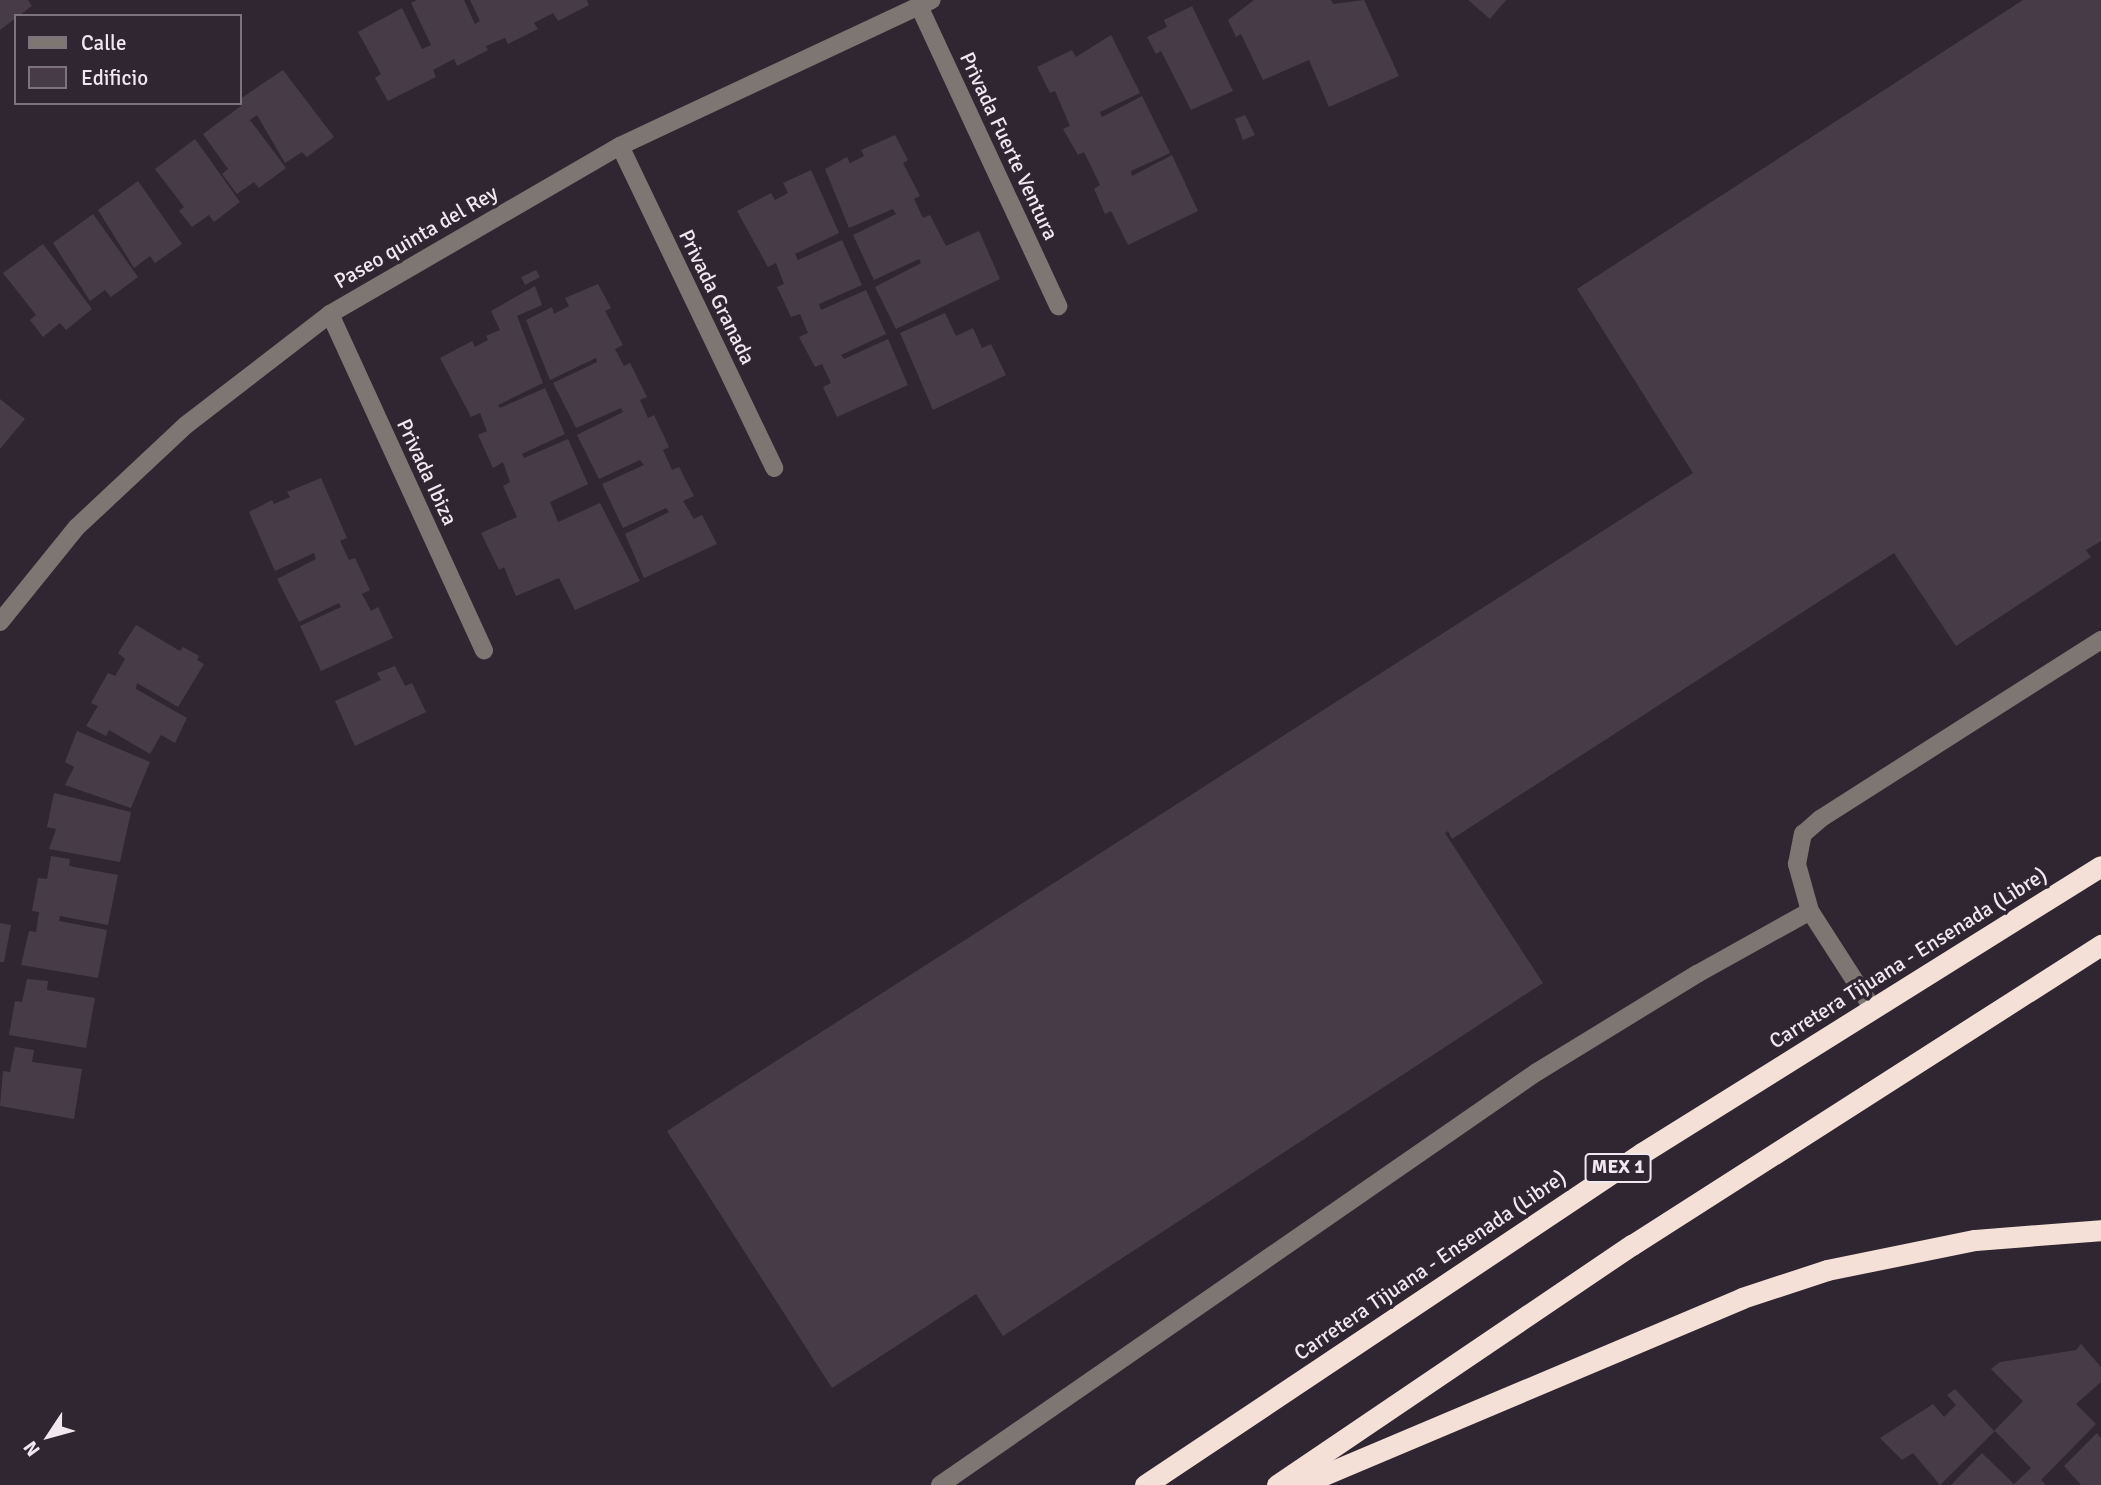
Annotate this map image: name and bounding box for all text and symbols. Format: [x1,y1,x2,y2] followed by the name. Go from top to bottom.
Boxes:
[14,14,242,105] legend
[81,30,127,56] text: Calle
[954,48,1064,244] street label: Privada Fuerte Ventura
[81,65,148,91] text: Edificio
[330,180,502,294] street label: Paseo quinta del Rey
[673,225,761,369] street label: Privada Granada
[391,415,463,529] street label: Privada Ibiza
[1765,862,2051,1054] street label: Carretera Tijuana - Ensenada (Libre)
[1583,1152,1653,1184] road number: MEX 1
[1289,1164,1571,1366] street label: Carretera Tijuana - Ensenada (Libre)
[14,1401,84,1471] north arrow
[18,1436,46,1461] text: N

